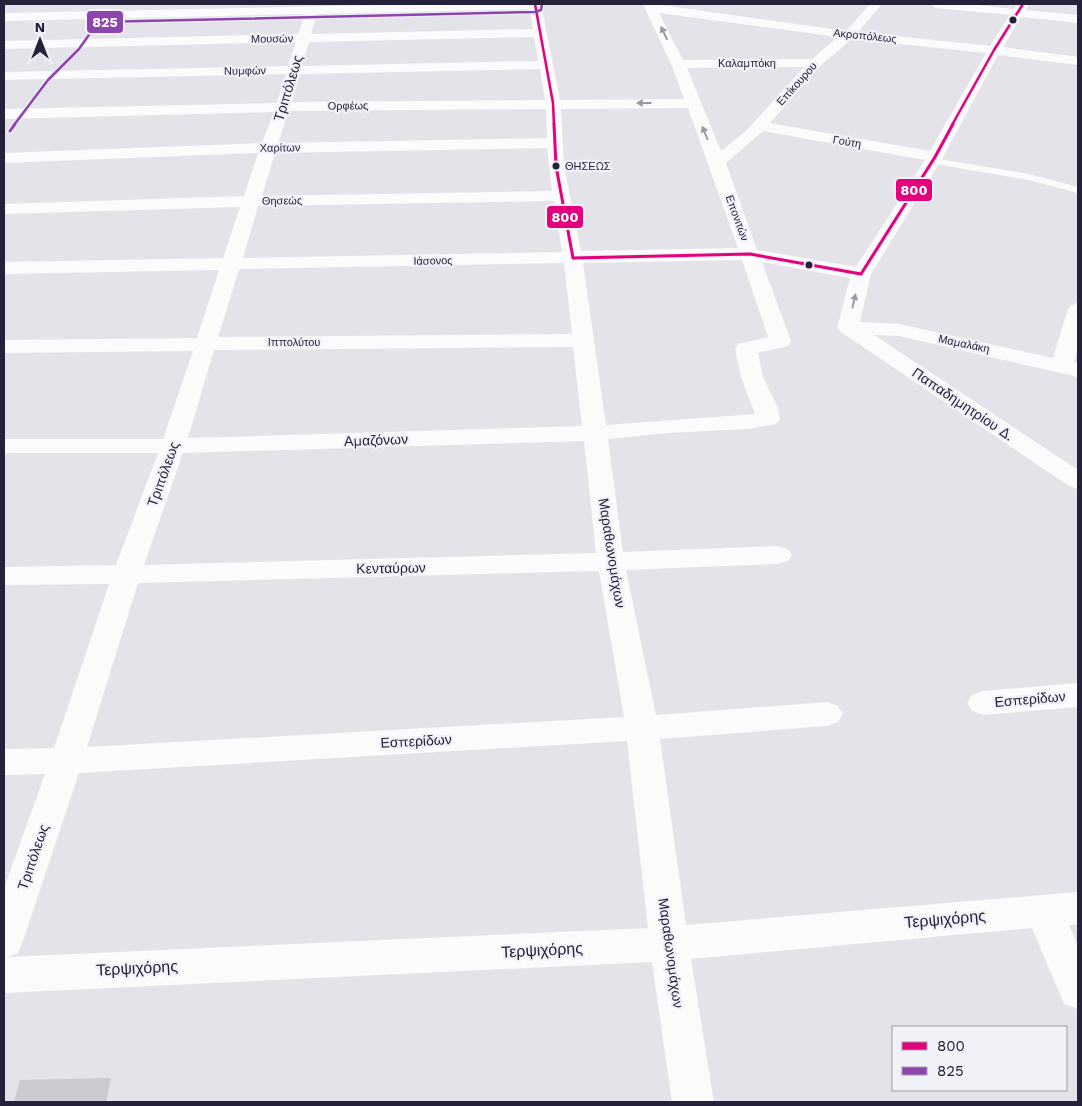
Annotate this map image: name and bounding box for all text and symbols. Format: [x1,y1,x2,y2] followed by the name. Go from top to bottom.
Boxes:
[86,10,124,34] line badge: 825
[92,14,118,30] text: 825
[15,15,65,65] north arrow
[1008,15,1018,25] unlabelled marker
[35,19,45,35] text: N
[660,26,668,40] one-way arrow
[833,26,897,46] street label: Ακροπόλεως
[251,32,294,46] street label: Μουσών
[270,53,306,123] street label: Τριπόλεως
[718,57,776,70] street label: Καλαμπόκη
[774,60,820,108] street label: Επίκουρου
[224,64,267,78] street label: Νυμφών
[328,99,368,113] street label: Ορφέως
[636,99,652,107] one-way arrow
[701,125,708,140] one-way arrow
[832,133,862,151] street label: Γούτη
[260,141,301,155] street label: Χαρίτων
[565,160,611,173] place label: ΘΗΣΕΩΣ
[551,161,561,171] marker: ΘΗΣΕΩΣ
[895,178,933,202] line badge: 800
[901,182,927,198] text: 800
[723,193,751,243] street label: Επονιτών
[262,194,302,208] street label: Θησεώς
[546,205,584,229] line badge: 800
[552,209,578,225] text: 800
[413,254,453,268] street label: Ιάσονος
[804,260,814,270] unlabelled marker
[850,294,858,309] one-way arrow
[937,332,991,356] street label: Μαμαλάκη
[268,336,320,349] street label: Ιππολύτου
[909,364,1017,444] street label: Παπαδημητρίου Δ.
[344,431,408,449] street label: Αμαζόνων
[144,439,182,509] street label: Τριπόλεως
[595,497,629,609] street label: Μαραθωνομάχων
[356,559,426,577] street label: Κενταύρων
[994,688,1066,710] street label: Εσπερίδων
[380,731,452,751] street label: Εσπερίδων
[14,822,52,892] street label: Τριπόλεως
[655,897,687,1009] street label: Μαραθωνομάχων
[903,906,987,932] street label: Τερψιχόρης
[501,938,584,962] street label: Τερψιχόρης
[96,956,179,980] street label: Τερψιχόρης
[892,1026,1067,1091] legend
[937,1037,965,1055] text: 800
[937,1062,964,1080] text: 825

